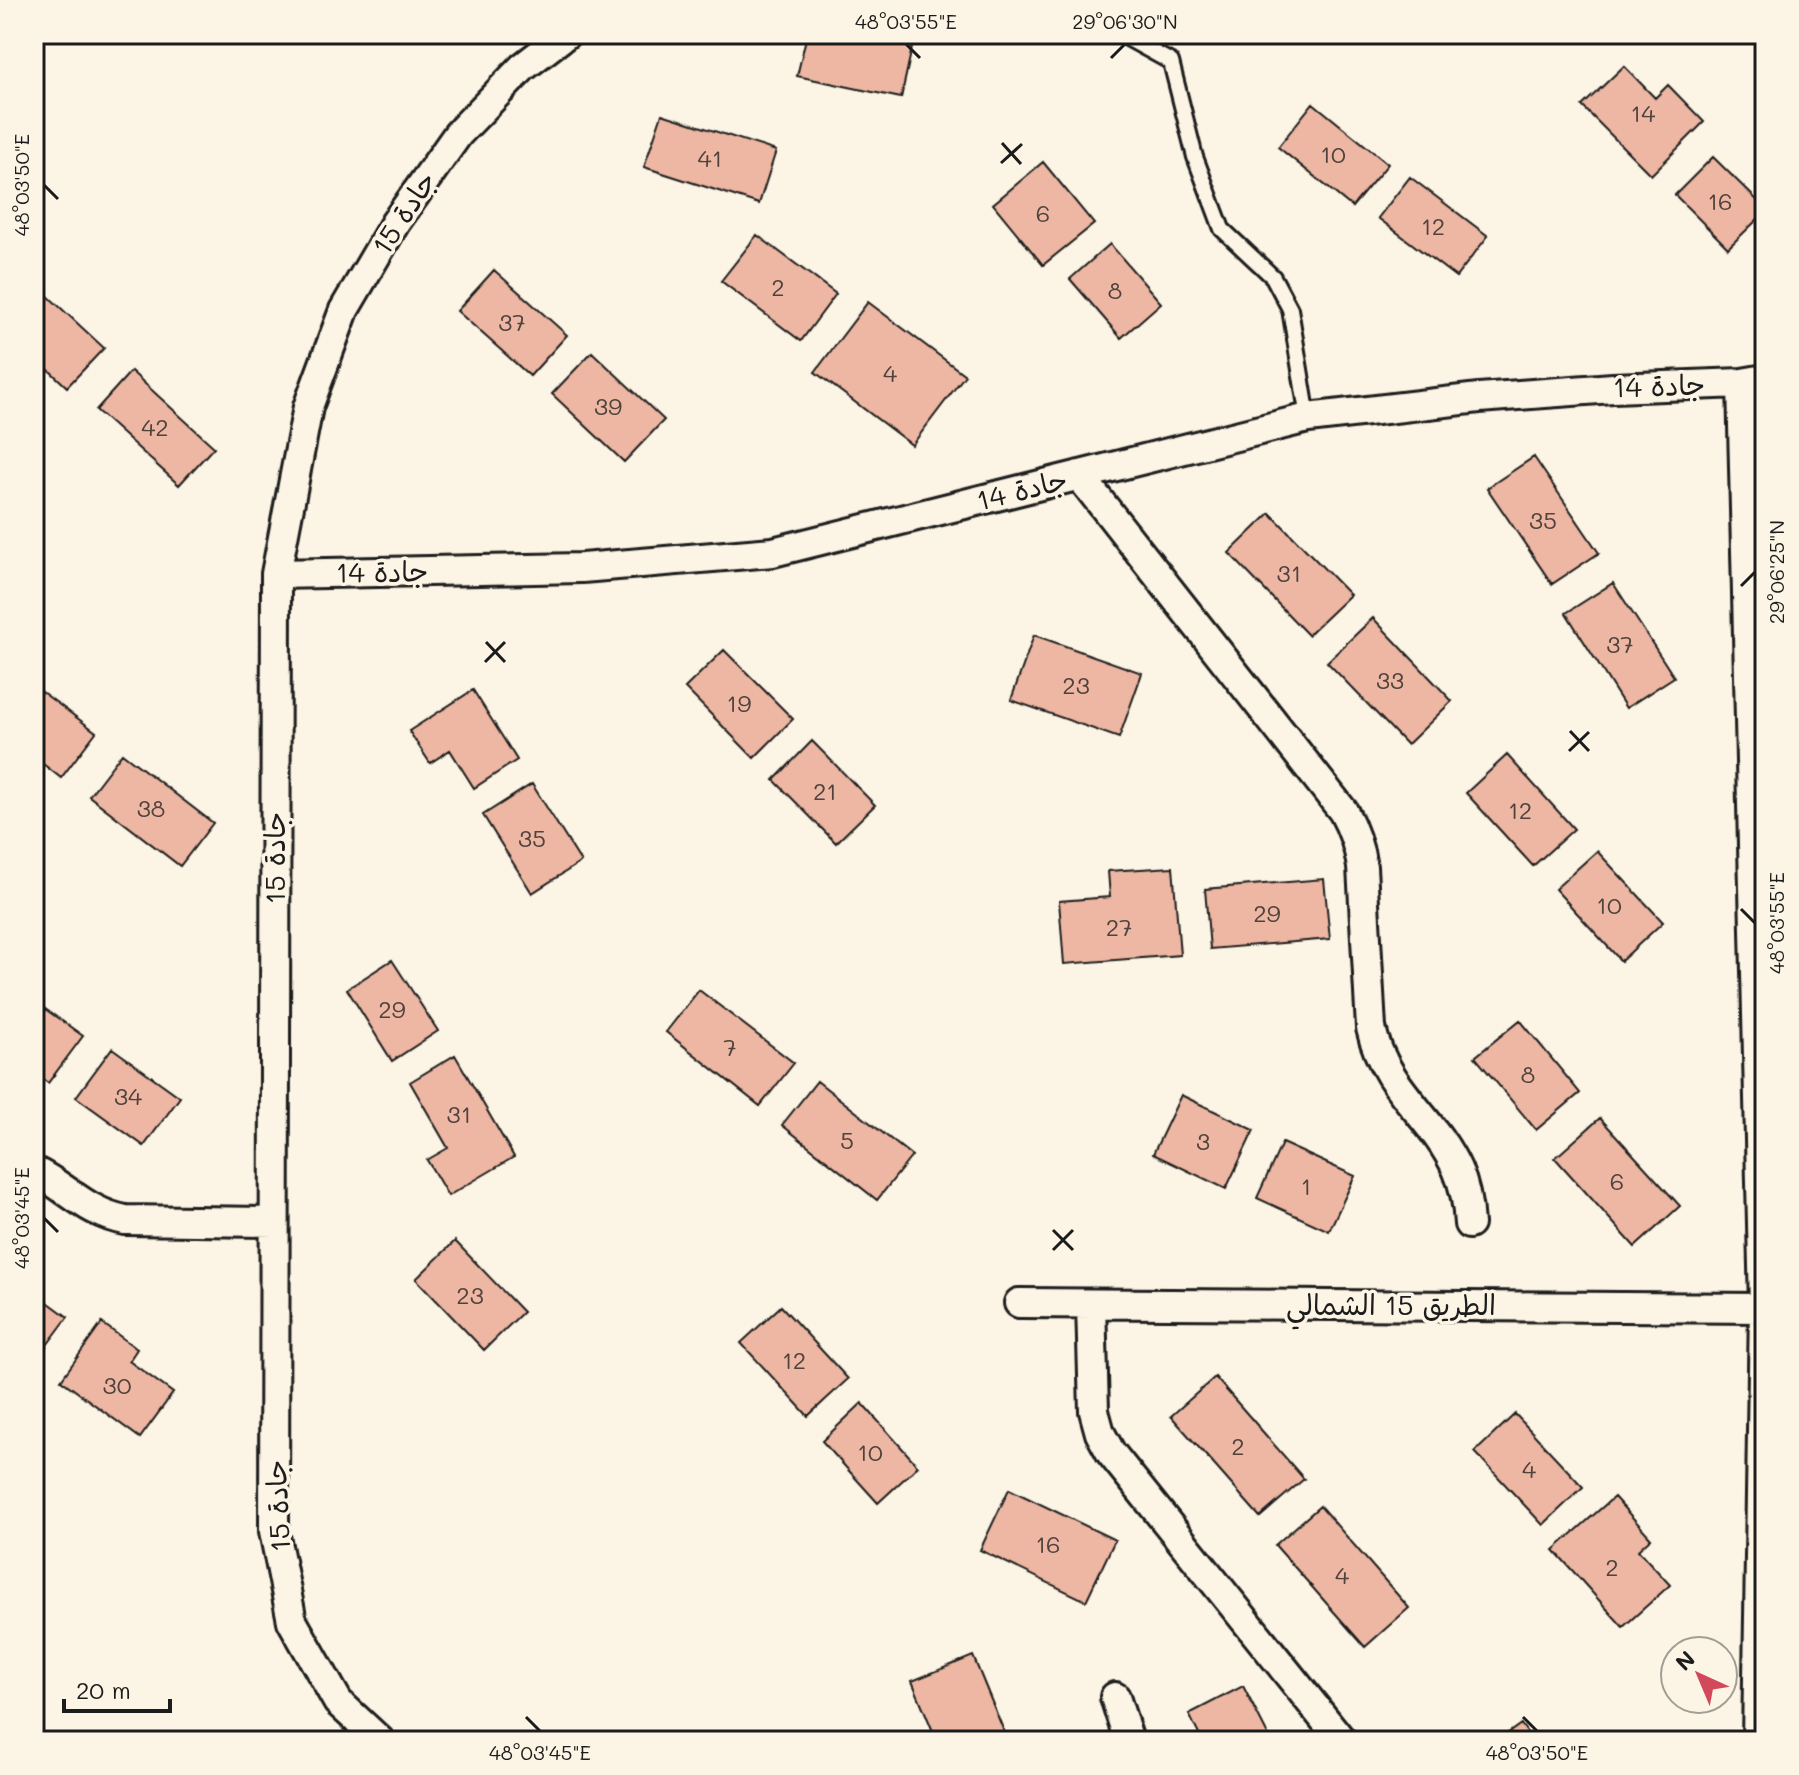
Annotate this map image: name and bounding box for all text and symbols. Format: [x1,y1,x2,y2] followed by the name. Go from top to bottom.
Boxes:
[855,8,957,34] text: 48°03'55"E
[1072,8,1178,34] text: 29°06'30"N
[1631,97,1655,128] house number: 14
[8,134,34,236] text: 48°03'50"E
[1320,138,1346,169] house number: 10
[698,142,722,173] house number: 41
[363,164,443,261] street label: جادة 15
[1707,185,1733,216] house number: 16
[1036,197,1050,228] house number: 6
[1421,210,1445,241] house number: 12
[771,271,785,302] house number: 2
[1108,274,1122,305] house number: 8
[498,306,526,337] house number: 37
[883,357,897,388] house number: 4
[1612,365,1706,405] street label: جادة 14
[594,390,622,421] house number: 39
[141,411,169,442] house number: 42
[973,460,1071,518] street label: جادة 14
[1529,504,1557,535] house number: 35
[1763,520,1789,624] text: 29°06'25"N
[335,552,428,590] street label: جادة 14
[1277,557,1301,588] house number: 31
[1606,628,1634,659] house number: 37
[1376,664,1404,695] house number: 33
[1062,669,1090,700] house number: 23
[727,687,751,718] house number: 19
[813,775,837,806] house number: 21
[137,792,165,823] house number: 38
[1508,794,1532,825] house number: 12
[256,812,292,904] street label: جادة 15
[518,822,546,853] house number: 35
[1763,872,1789,974] text: 48°03'55"E
[1596,889,1622,920] house number: 10
[1253,897,1281,928] house number: 29
[1106,911,1132,942] house number: 27
[378,993,406,1024] house number: 29
[723,1031,737,1062] house number: 7
[1521,1058,1535,1089] house number: 8
[114,1080,142,1111] house number: 34
[447,1098,471,1129] house number: 31
[840,1124,854,1155] house number: 5
[1196,1125,1210,1156] house number: 3
[1610,1165,1624,1196] house number: 6
[8,1167,34,1269] text: 48°03'45"E
[1301,1170,1311,1201] house number: 1
[456,1279,484,1310] house number: 23
[1286,1286,1496,1330] street label: الطريق 15 الشمالي
[782,1344,806,1375] house number: 12
[103,1369,132,1400] house number: 30
[1231,1430,1245,1461] house number: 2
[857,1436,883,1467] house number: 10
[1522,1453,1536,1484] house number: 4
[257,1459,297,1553] street label: جادة 15
[1035,1528,1061,1559] house number: 16
[1605,1551,1619,1582] house number: 2
[1335,1559,1349,1590] house number: 4
[1659,1635,1739,1715] north arrow
[1669,1644,1701,1676] text: N
[64,1663,170,1713] scale bar
[76,1674,131,1705] text: 20 m
[489,1739,591,1765] text: 48°03'45"E
[1486,1739,1588,1765] text: 48°03'50"E

